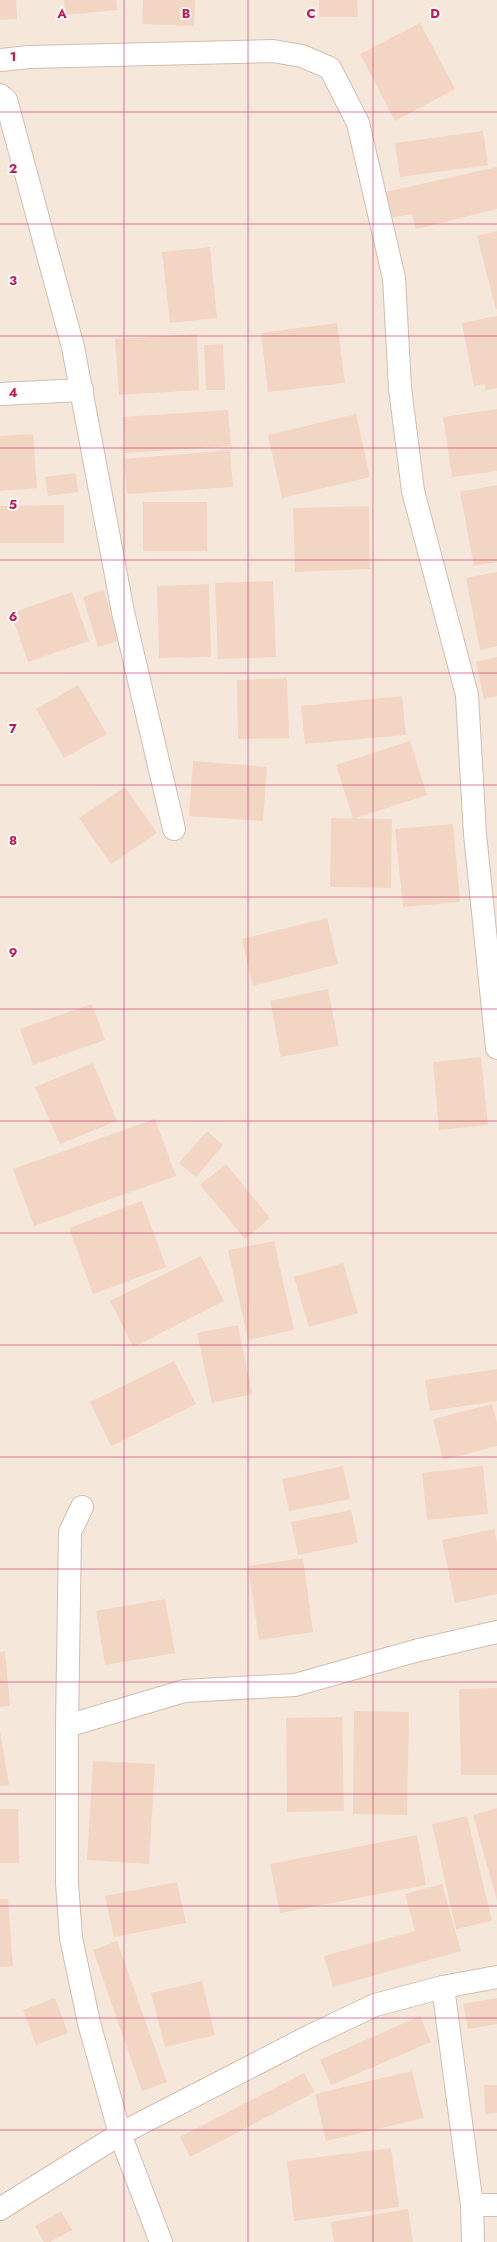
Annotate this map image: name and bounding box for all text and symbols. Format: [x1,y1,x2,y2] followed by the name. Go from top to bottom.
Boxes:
[56,4,67,23] text: A
[182,4,191,23] text: B
[306,4,316,23] text: C
[430,4,440,23] text: D
[10,47,16,66] text: 1
[9,159,17,178] text: 2
[9,271,17,290] text: 3
[8,383,18,402] text: 4
[9,495,17,514] text: 5
[9,607,18,626] text: 6
[9,719,17,738] text: 7
[9,831,17,850] text: 8
[9,943,18,962] text: 9

